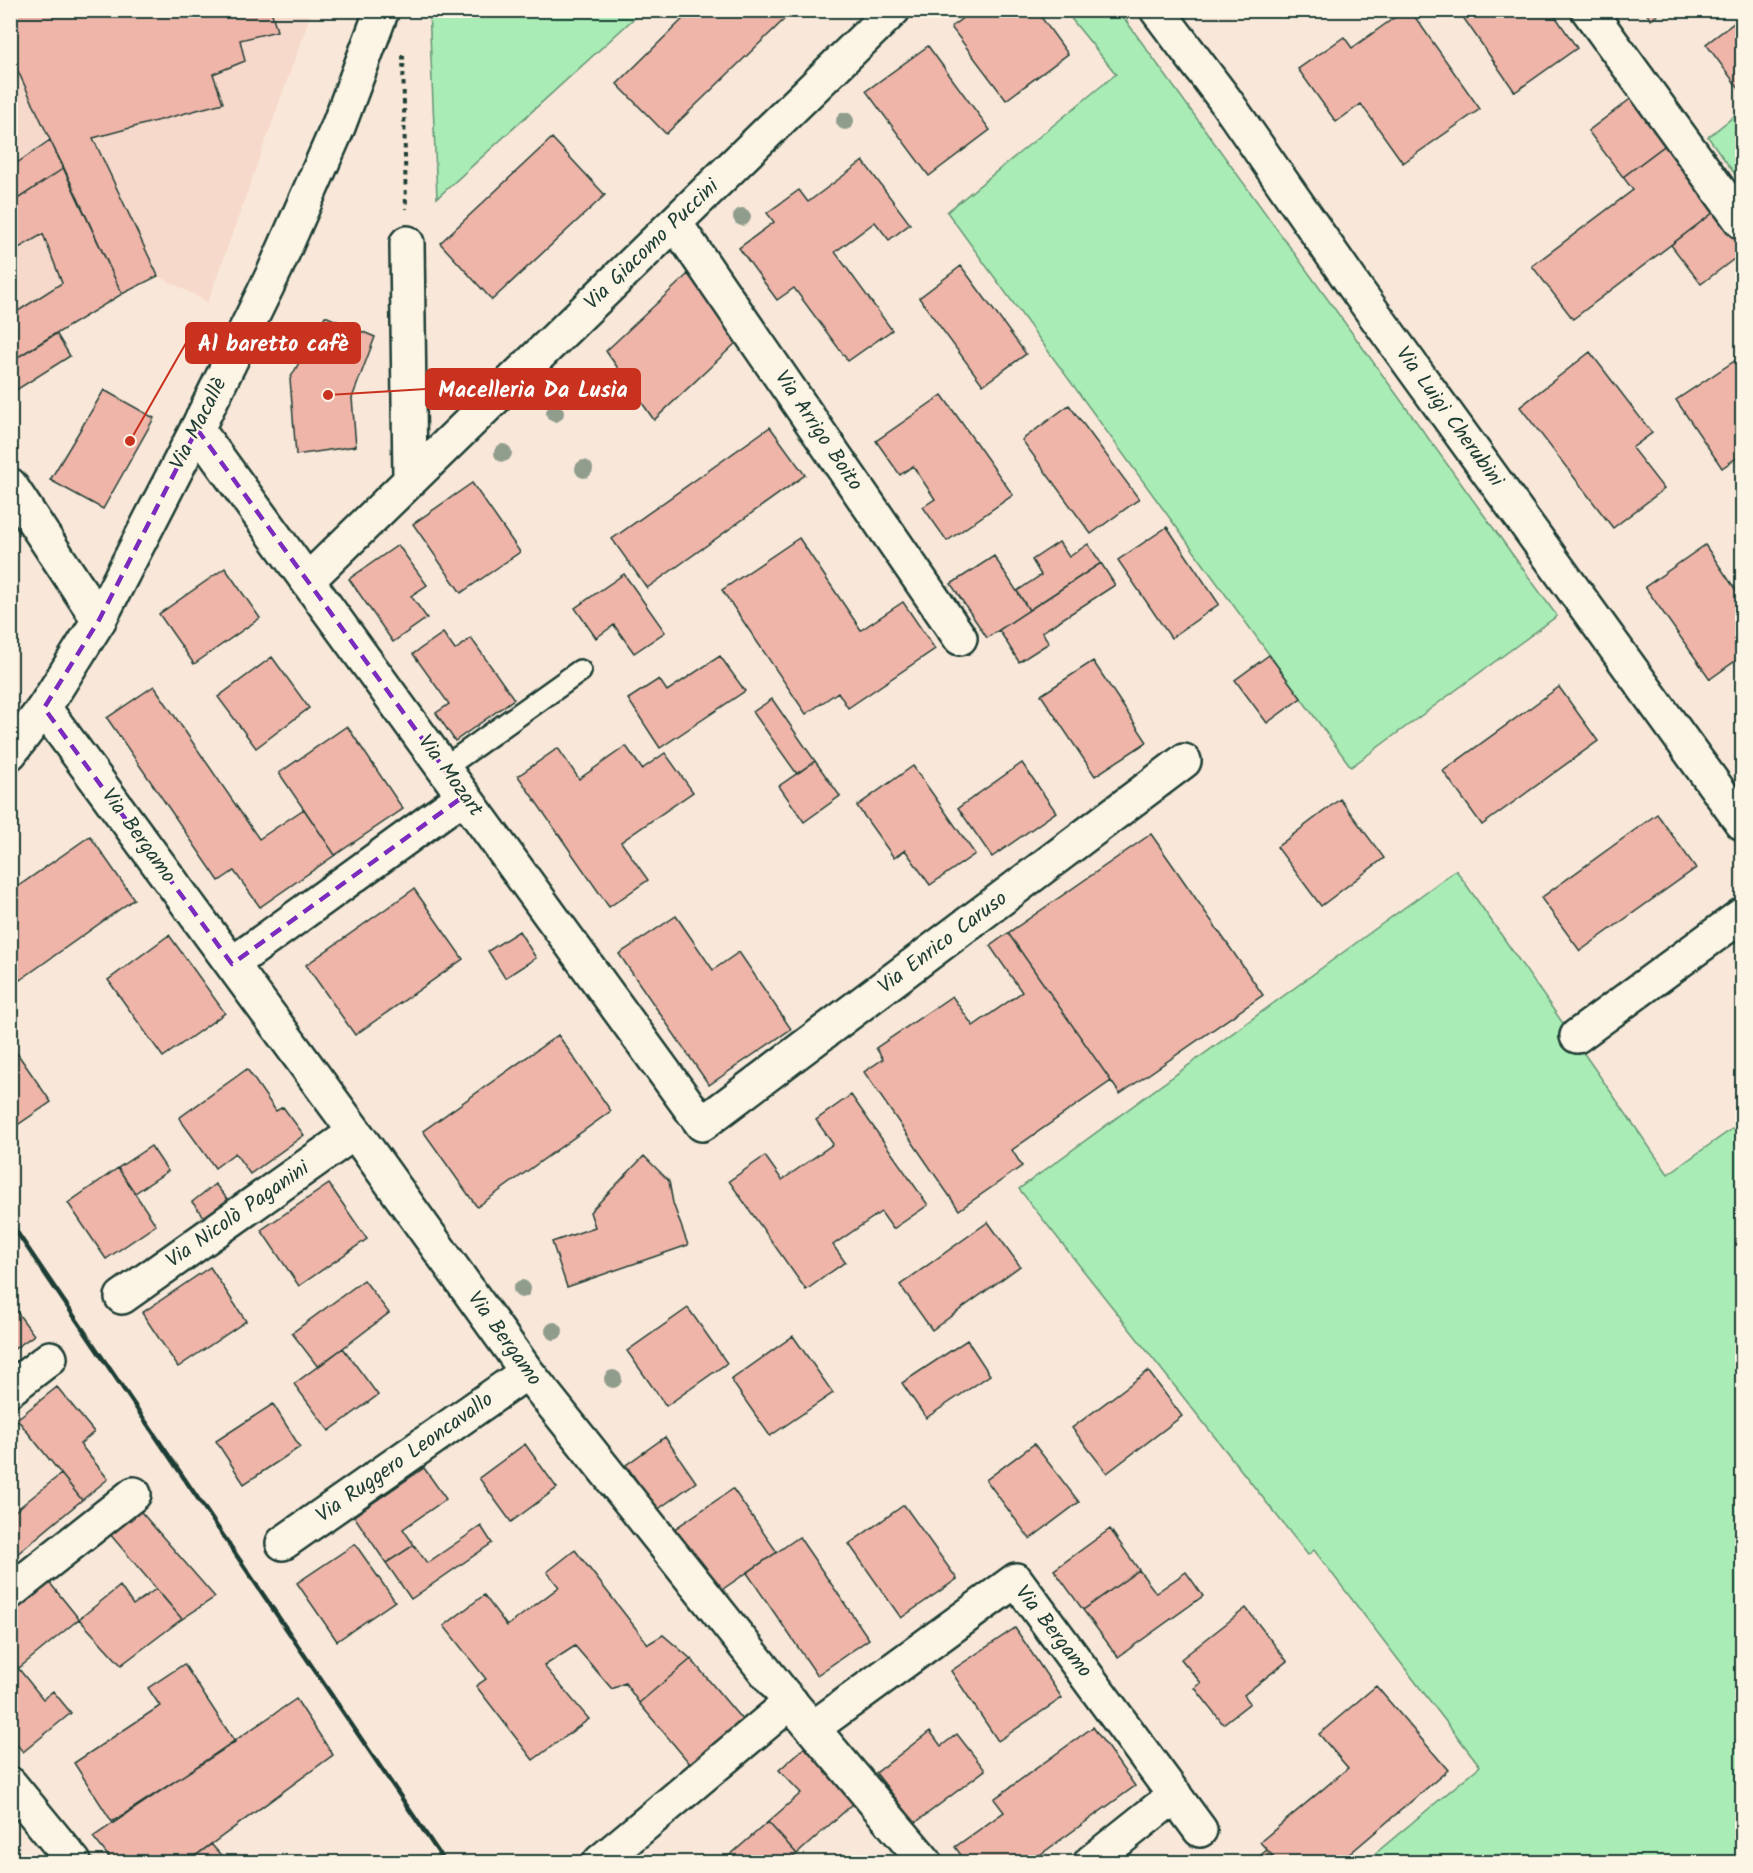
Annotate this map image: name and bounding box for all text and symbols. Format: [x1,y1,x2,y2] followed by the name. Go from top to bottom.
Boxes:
[577,171,728,318] street label: Via Giacomo Puccini
[186,323,360,363] callout: Al baretto cafè
[198,328,349,363] text: Al baretto cafè
[1387,340,1512,495] street label: Via Luigi Cherubini
[765,364,871,498] street label: Via Arrigo Boito
[426,369,640,409] callout: Macelleria Da Lusia
[162,372,236,476] street label: Via Macallè
[438,374,628,409] text: Macelleria Da Lusia
[409,728,492,825] street label: Via Mozart
[92,782,184,890] street label: Via Bergamo
[871,883,1015,1003] street label: Via Enrico Caruso
[159,1152,318,1277] street label: Via Nicolò Paganini
[458,1285,550,1393] street label: Via Bergamo
[309,1384,501,1532] street label: Via Ruggero Leoncavallo
[1006,1578,1100,1686] street label: Via Bergamo

